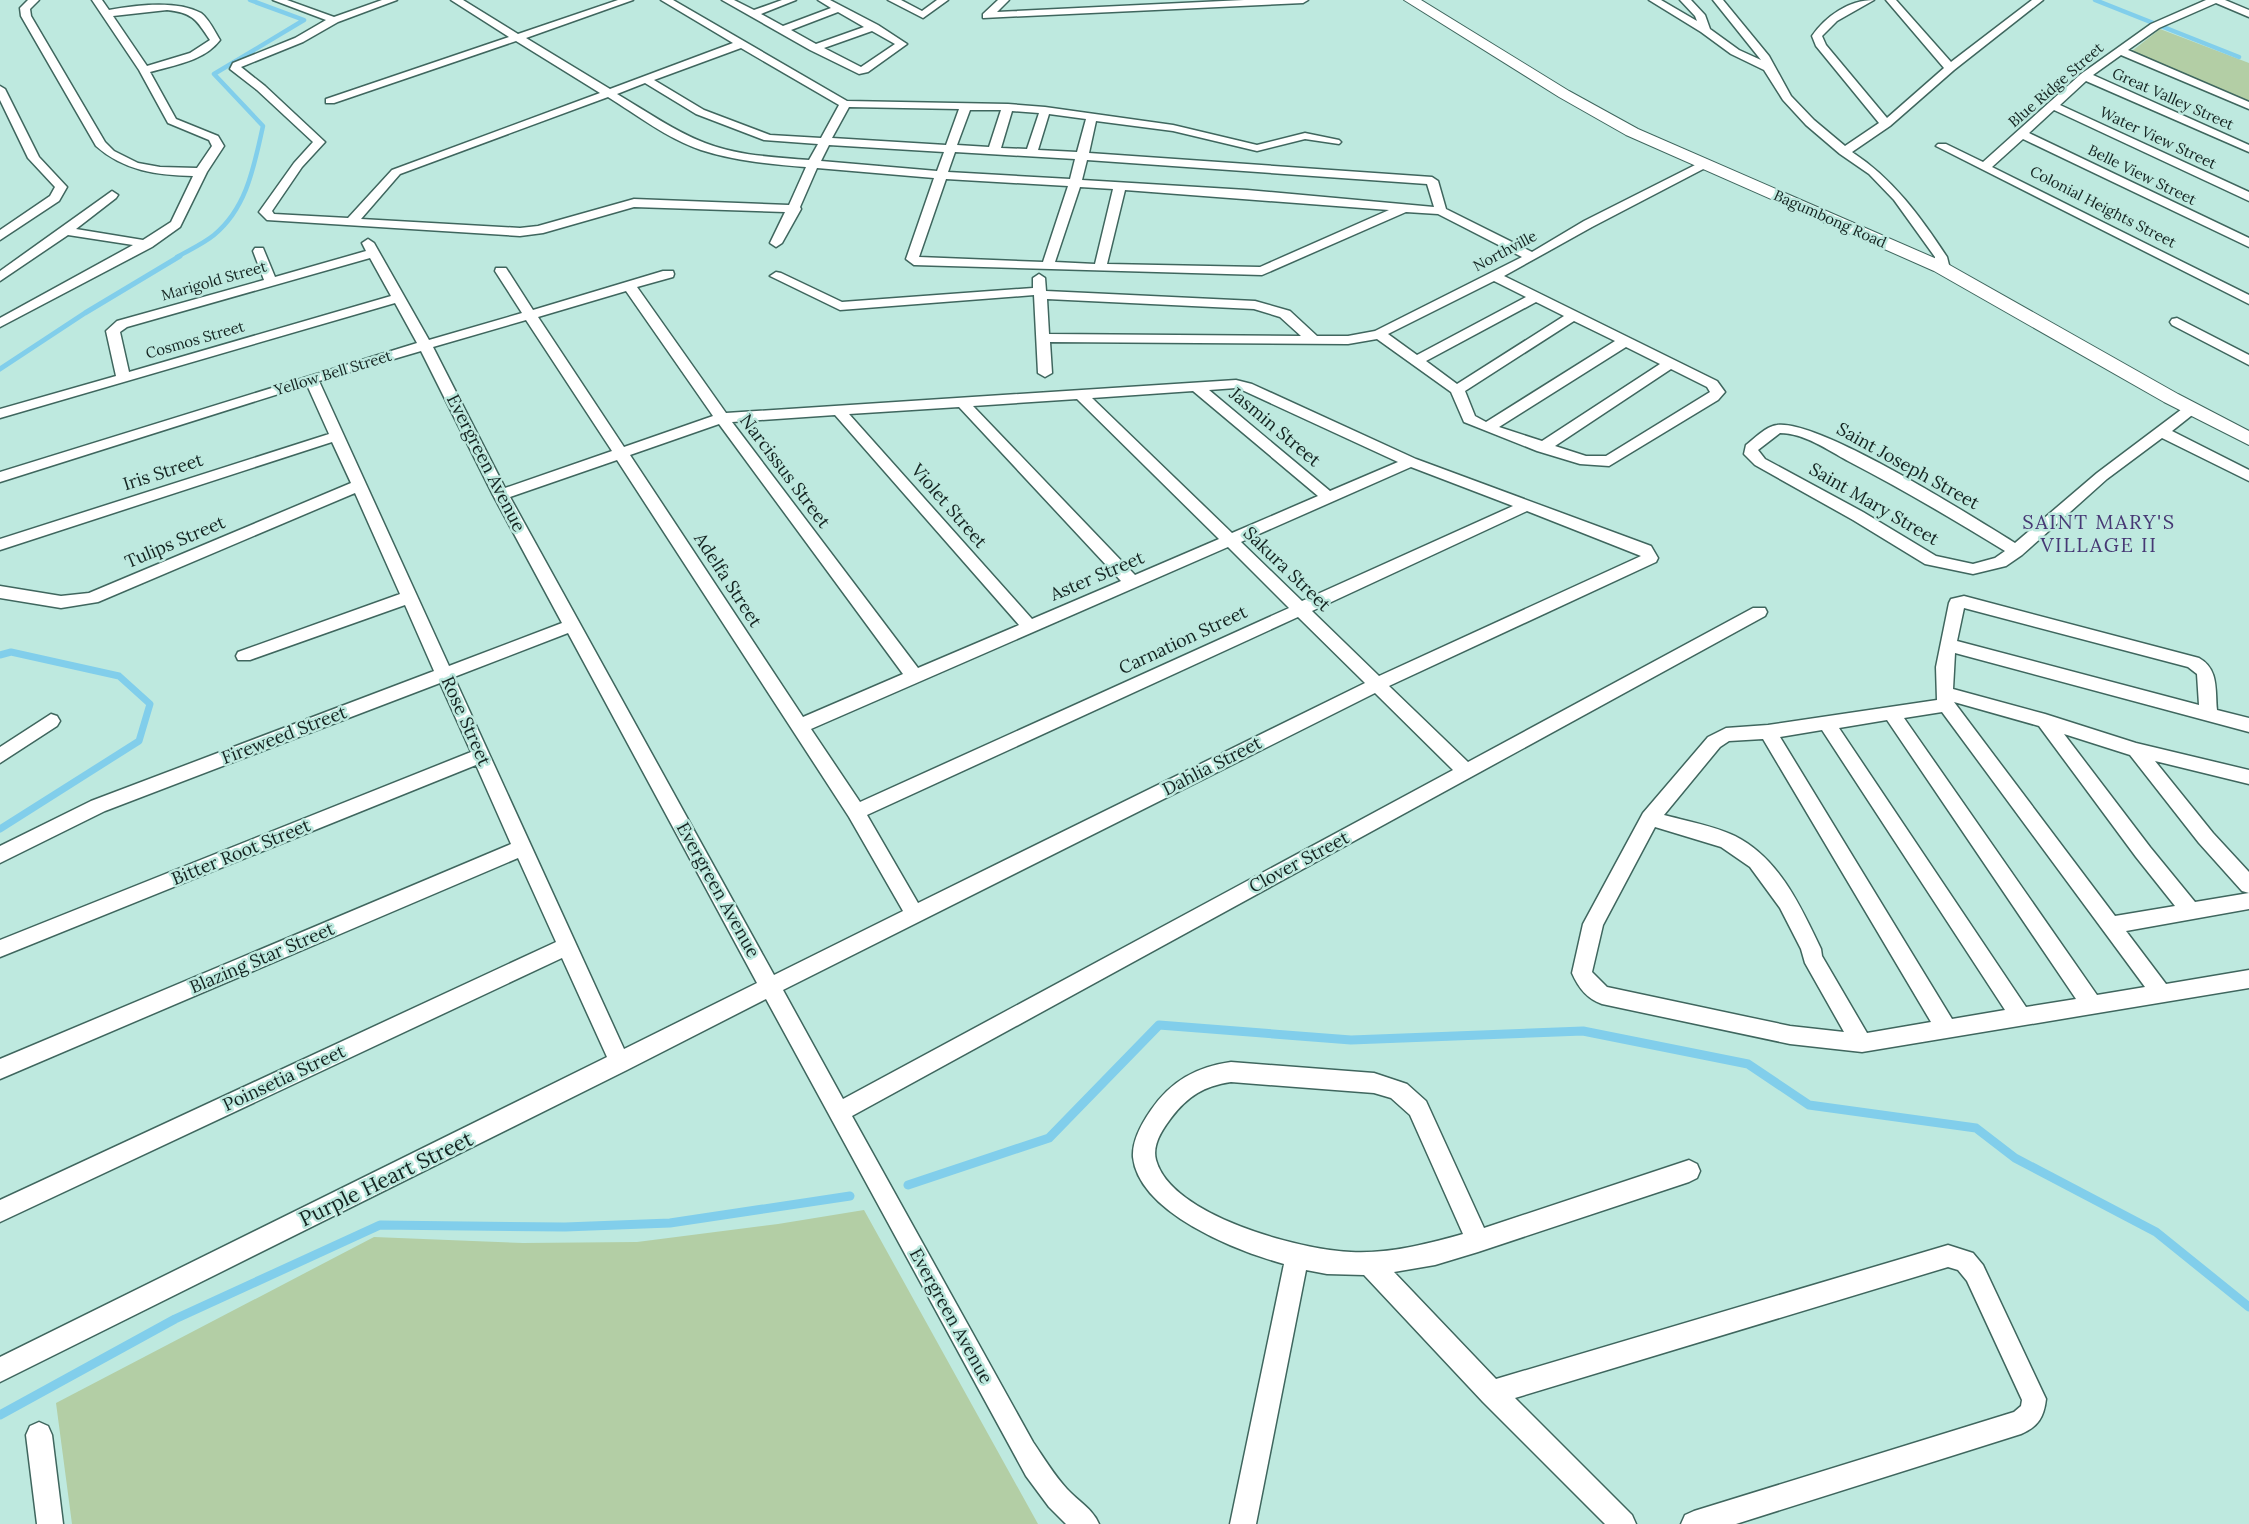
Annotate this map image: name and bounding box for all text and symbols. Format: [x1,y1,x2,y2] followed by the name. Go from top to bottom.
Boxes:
[2004,38,2107,131] street label: Blue Ridge Street
[2109,63,2237,134] street label: Great Valley Street
[2097,102,2220,173] street label: Water View Street
[2085,140,2200,209] street label: Belle View Street
[2027,161,2180,252] street label: Colonial Heights Street
[1771,185,1890,252] street label: Bagumbong Road
[1470,226,1540,275] street label: Northville
[159,256,269,305] street label: Marigold Street
[143,316,247,363] street label: Cosmos Street
[271,346,394,400] street label: Yellow Bell Street
[1224,381,1326,471] street label: Jasmin Street
[442,390,531,536] street label: Evergreen Avenue
[735,409,836,532] street label: Narcissus Street
[1833,417,1984,514] street label: Saint Joseph Street
[120,448,206,495] street label: Iris Street
[1805,457,1943,550] street label: Saint Mary Street
[906,458,992,553] street label: Violet Street
[2022,509,2176,557] district label: SAINT MARY'S VILLAGE II
[121,510,228,573] street label: Tulips Street
[1239,521,1336,616] street label: Sakura Street
[689,527,767,631] street label: Adelfa Street
[1045,545,1147,606] street label: Aster Street
[1115,600,1251,679] street label: Carnation Street
[437,672,496,769] street label: Rose Street
[218,700,350,769] street label: Fireweed Street
[1158,731,1265,800] street label: Dahlia Street
[168,813,314,890] street label: Bitter Root Street
[672,818,765,962] street label: Evergreen Avenue
[1245,826,1353,898] street label: Clover Street
[186,917,338,998] street label: Blazing Star Street
[219,1039,349,1116] street label: Poinsetia Street
[294,1124,478,1232] street label: Purple Heart Street
[905,1244,998,1388] street label: Evergreen Avenue

